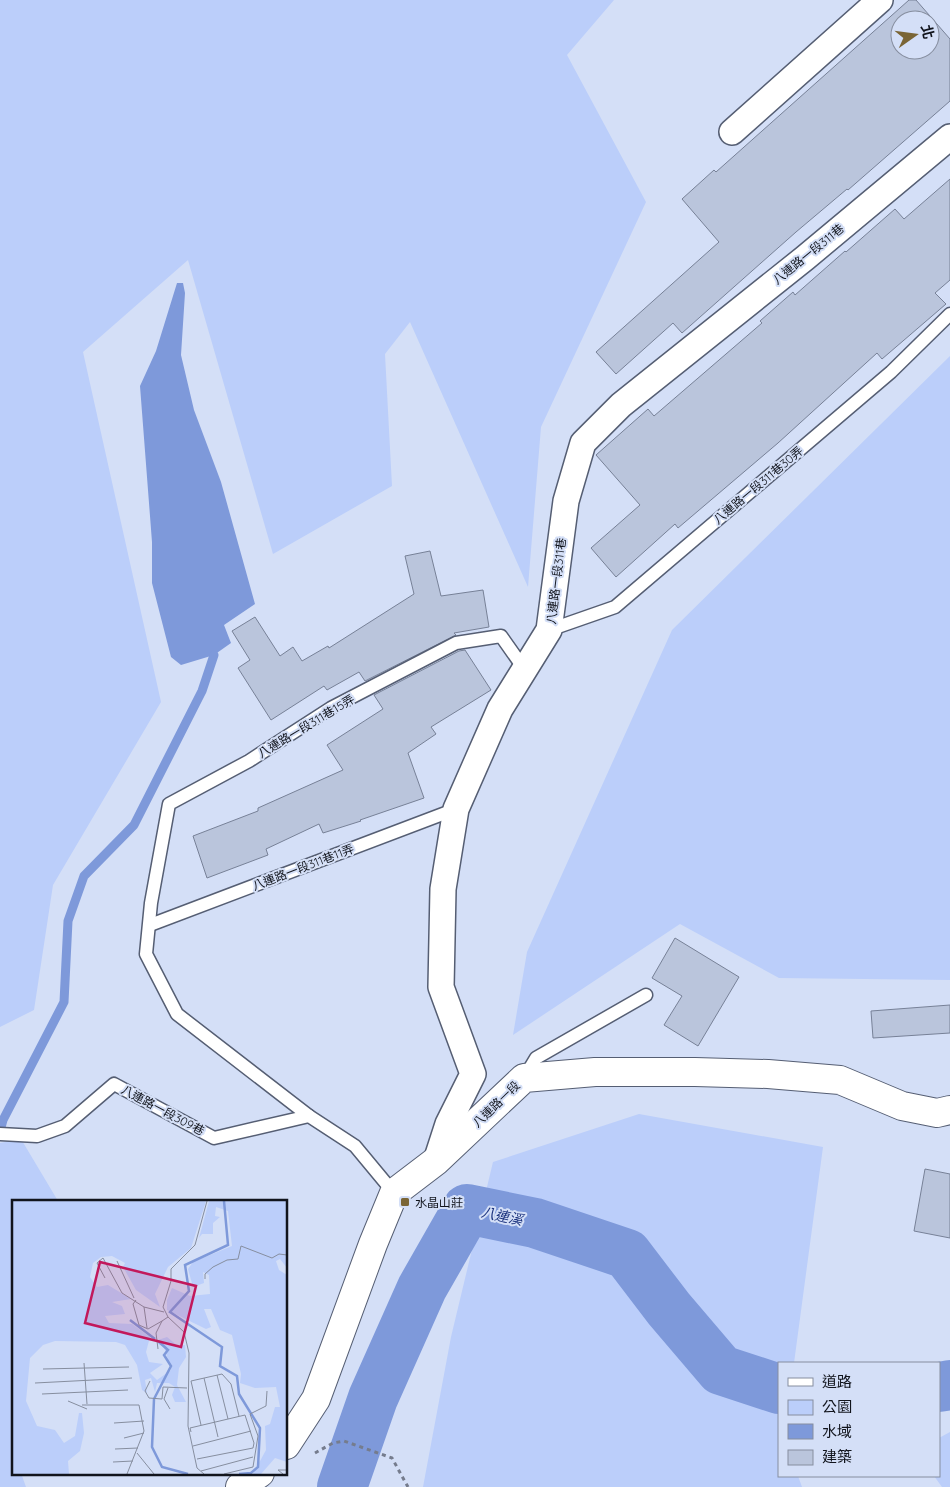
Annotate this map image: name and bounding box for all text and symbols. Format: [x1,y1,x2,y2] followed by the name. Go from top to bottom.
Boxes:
[890,10,940,60] north arrow
[917,23,938,41] text: 北
[769,221,847,287] street label: 八連路一段311巷
[710,443,806,527] street label: 八連路一段311巷30弄
[543,537,569,625] street label: 八連路一段311巷
[255,691,357,761] street label: 八連路一段311巷15弄
[250,841,356,893] street label: 八連路一段311巷11弄
[469,1078,523,1130] street label: 八連路一段
[119,1082,207,1138] street label: 八連路一段309巷
[415,1195,463,1210] place label: 水晶山莊
[399,1196,411,1208] marker: 水晶山莊
[12,1200,288,1474] inset map
[480,1203,526,1230] water label: 八連溪
[778,1362,940,1477] legend
[822,1372,852,1391] text: 道路
[822,1397,852,1416] text: 公園
[822,1422,852,1441] text: 水域
[822,1447,852,1466] text: 建築

